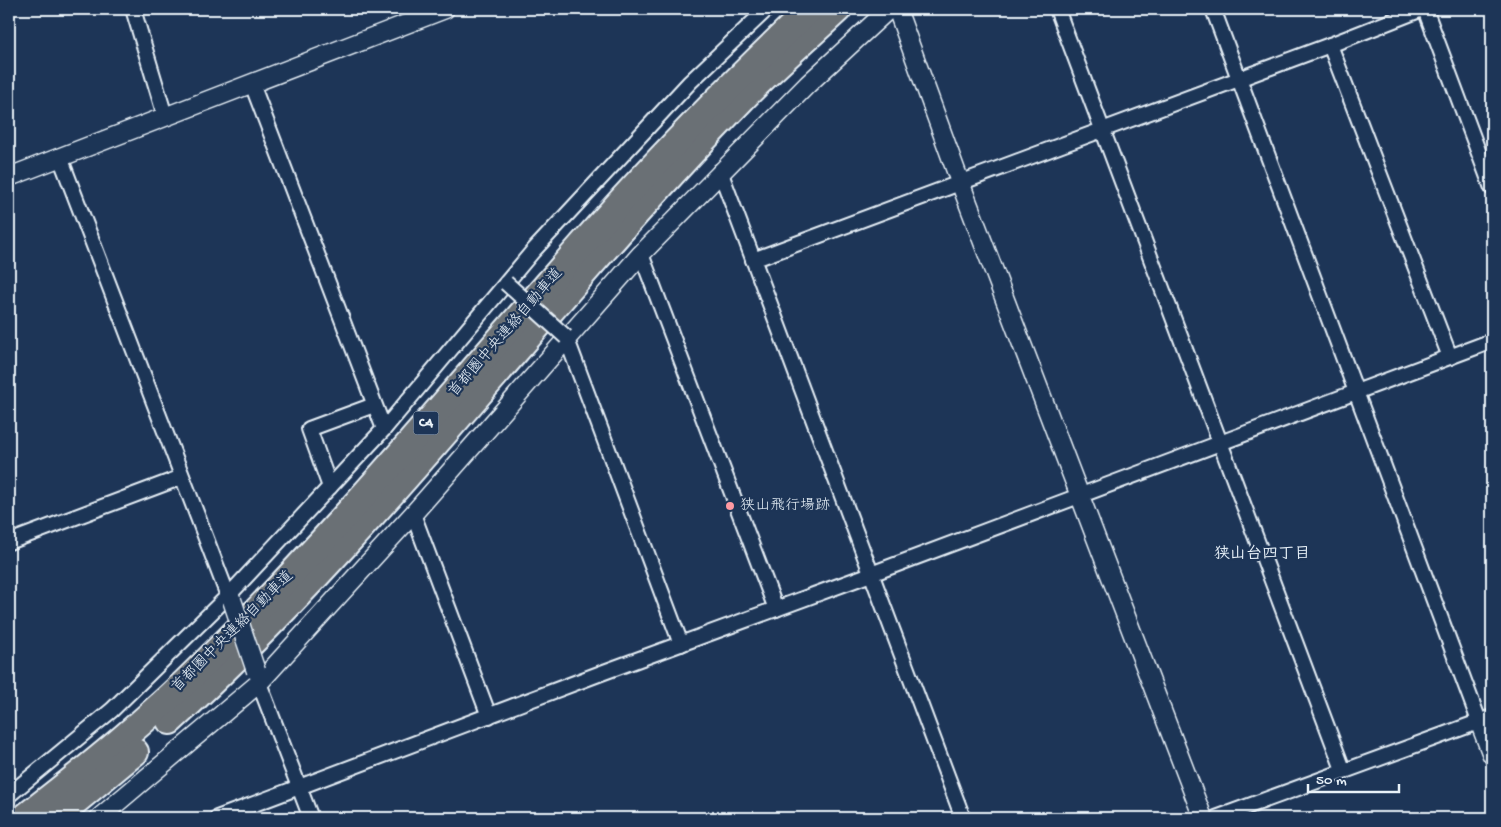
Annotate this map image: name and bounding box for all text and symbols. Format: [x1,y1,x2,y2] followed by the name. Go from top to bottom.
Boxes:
[444,264,567,401] street label: 首都圏中央連絡自動車道
[414,412,438,434] road number: C4
[740,497,830,515] place label: 狭山飛行場跡
[724,500,736,512] marker: 狭山飛行場跡
[1214,544,1310,565] district label: 狭山台四丁目
[168,567,298,697] street label: 首都圏中央連絡自動車道
[1308,762,1400,794] scale bar
[1316,772,1347,790] text: 50 m

